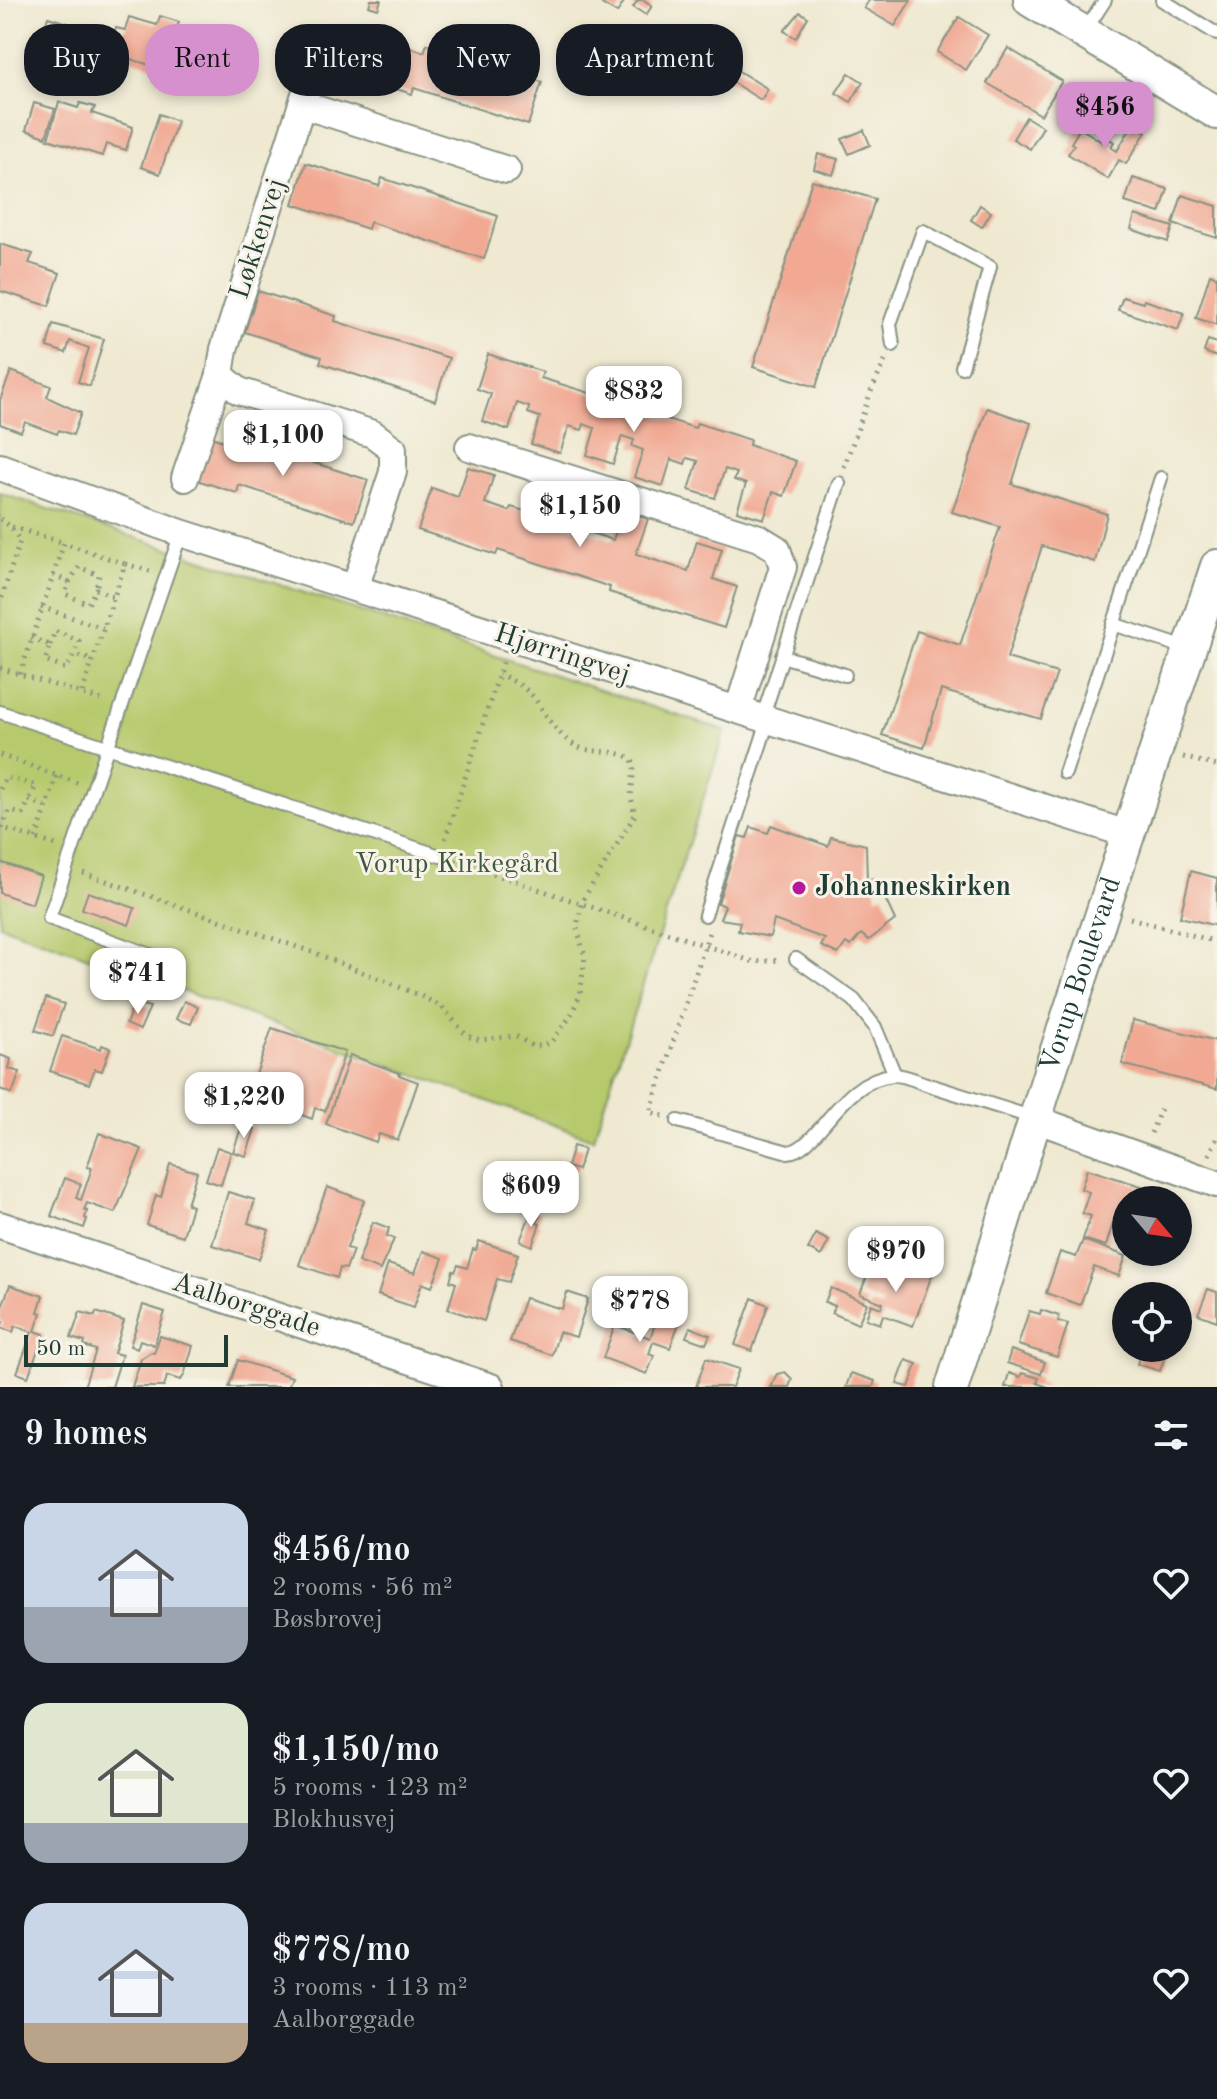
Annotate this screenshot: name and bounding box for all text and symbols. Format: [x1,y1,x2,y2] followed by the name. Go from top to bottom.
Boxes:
[24,24,129,96] chip: Buy
[145,24,259,96] chip: Rent
[275,24,411,96] chip: Filters
[427,24,540,96] chip: New
[556,24,743,96] chip: Apartment
[1058,82,1152,150] pin: $456
[1075,95,1135,121] text: $456
[226,175,292,303] street label: Løkkenvej
[587,366,681,434] pin: $832
[604,379,664,405] text: $832
[218,410,348,478] pin: $1,100
[242,423,324,449] text: $1,100
[515,481,645,549] pin: $1,150
[539,494,621,520] text: $1,150
[491,620,633,690] street label: Hjørringvej
[355,851,559,879] park label: Vorup Kirkegård
[815,874,1011,902] place label: Johanneskirken
[1036,874,1127,1076] street label: Vorup Boulevard
[790,879,808,897] marker: Johanneskirken
[91,948,185,1016] pin: $741
[108,961,168,987] text: $741
[179,1072,309,1140] pin: $1,220
[203,1085,285,1111] text: $1,220
[484,1161,578,1229] pin: $609
[501,1174,561,1200] text: $609
[1112,1186,1192,1266] north arrow
[1112,1186,1192,1362] map controls
[849,1226,943,1294] pin: $970
[866,1239,926,1265] text: $970
[168,1269,324,1343] street label: Aalborggade
[593,1276,687,1344] pin: $778
[1112,1282,1192,1362] button: locate
[610,1289,670,1315] text: $778
[24,1331,228,1367] scale bar
[36,1338,85,1360] text: 50 m
[1149,1413,1193,1457] icon: filters
[24,1418,147,1452] text: 9 homes
[272,1534,411,1568] text: $456/mo
[88,1535,184,1631] icon: home
[1149,1561,1193,1605] icon: heart
[272,1575,453,1601] text: 2 rooms · 56 m²
[272,1607,383,1633] text: Bøsbrovej
[272,1734,440,1768] text: $1,150/mo
[88,1735,184,1831] icon: home
[1149,1761,1193,1805] icon: heart
[272,1775,468,1801] text: 5 rooms · 123 m²
[272,1807,396,1833] text: Blokhusvej
[272,1934,411,1968] text: $778/mo
[88,1935,184,2031] icon: home
[1149,1961,1193,2005] icon: heart
[272,1975,468,2001] text: 3 rooms · 113 m²
[272,2007,415,2033] text: Aalborggade

